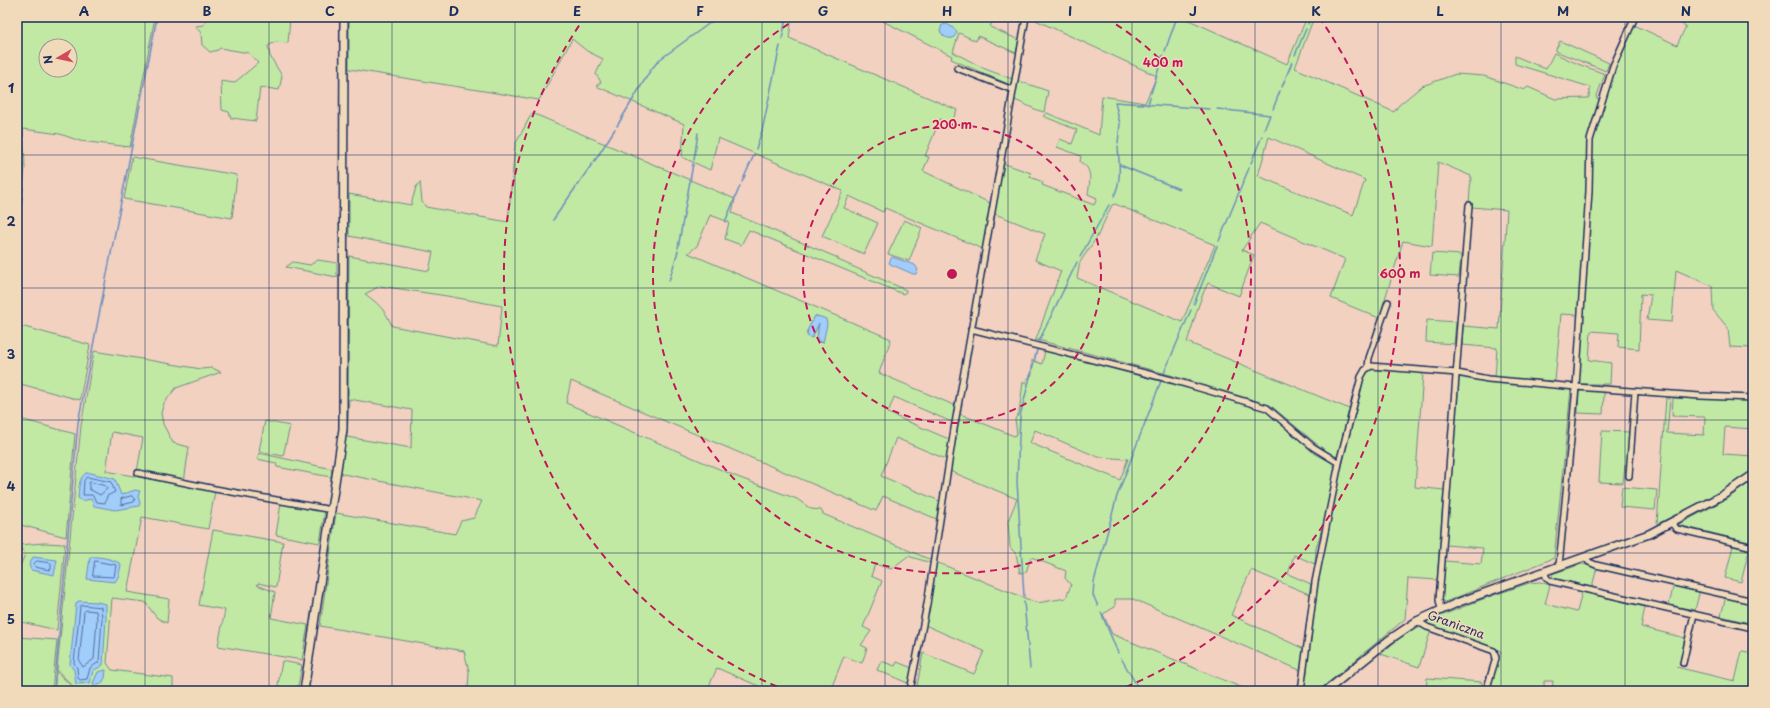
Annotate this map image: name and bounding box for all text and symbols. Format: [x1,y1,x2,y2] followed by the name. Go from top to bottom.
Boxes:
[79,1,89,20] text: A
[203,1,212,20] text: B
[325,1,335,20] text: C
[449,1,459,20] text: D
[573,1,581,20] text: E
[696,1,704,20] text: F
[818,1,828,20] text: G
[942,1,952,20] text: H
[1068,1,1072,20] text: I
[1189,1,1197,20] text: J
[1311,1,1321,20] text: K
[1436,1,1444,20] text: L
[1557,1,1569,20] text: M
[1681,1,1691,20] text: N
[38,38,78,78] north arrow
[1143,53,1183,71] text: 400 m
[39,54,57,65] text: N
[8,78,14,97] text: 1
[932,115,972,133] text: 200 m
[6,211,16,230] text: 2
[1380,264,1420,282] text: 600 m
[945,267,959,281] centre of rings
[7,344,16,363] text: 3
[7,476,16,495] text: 4
[1425,605,1488,643] street label: Graniczna
[7,609,15,628] text: 5

